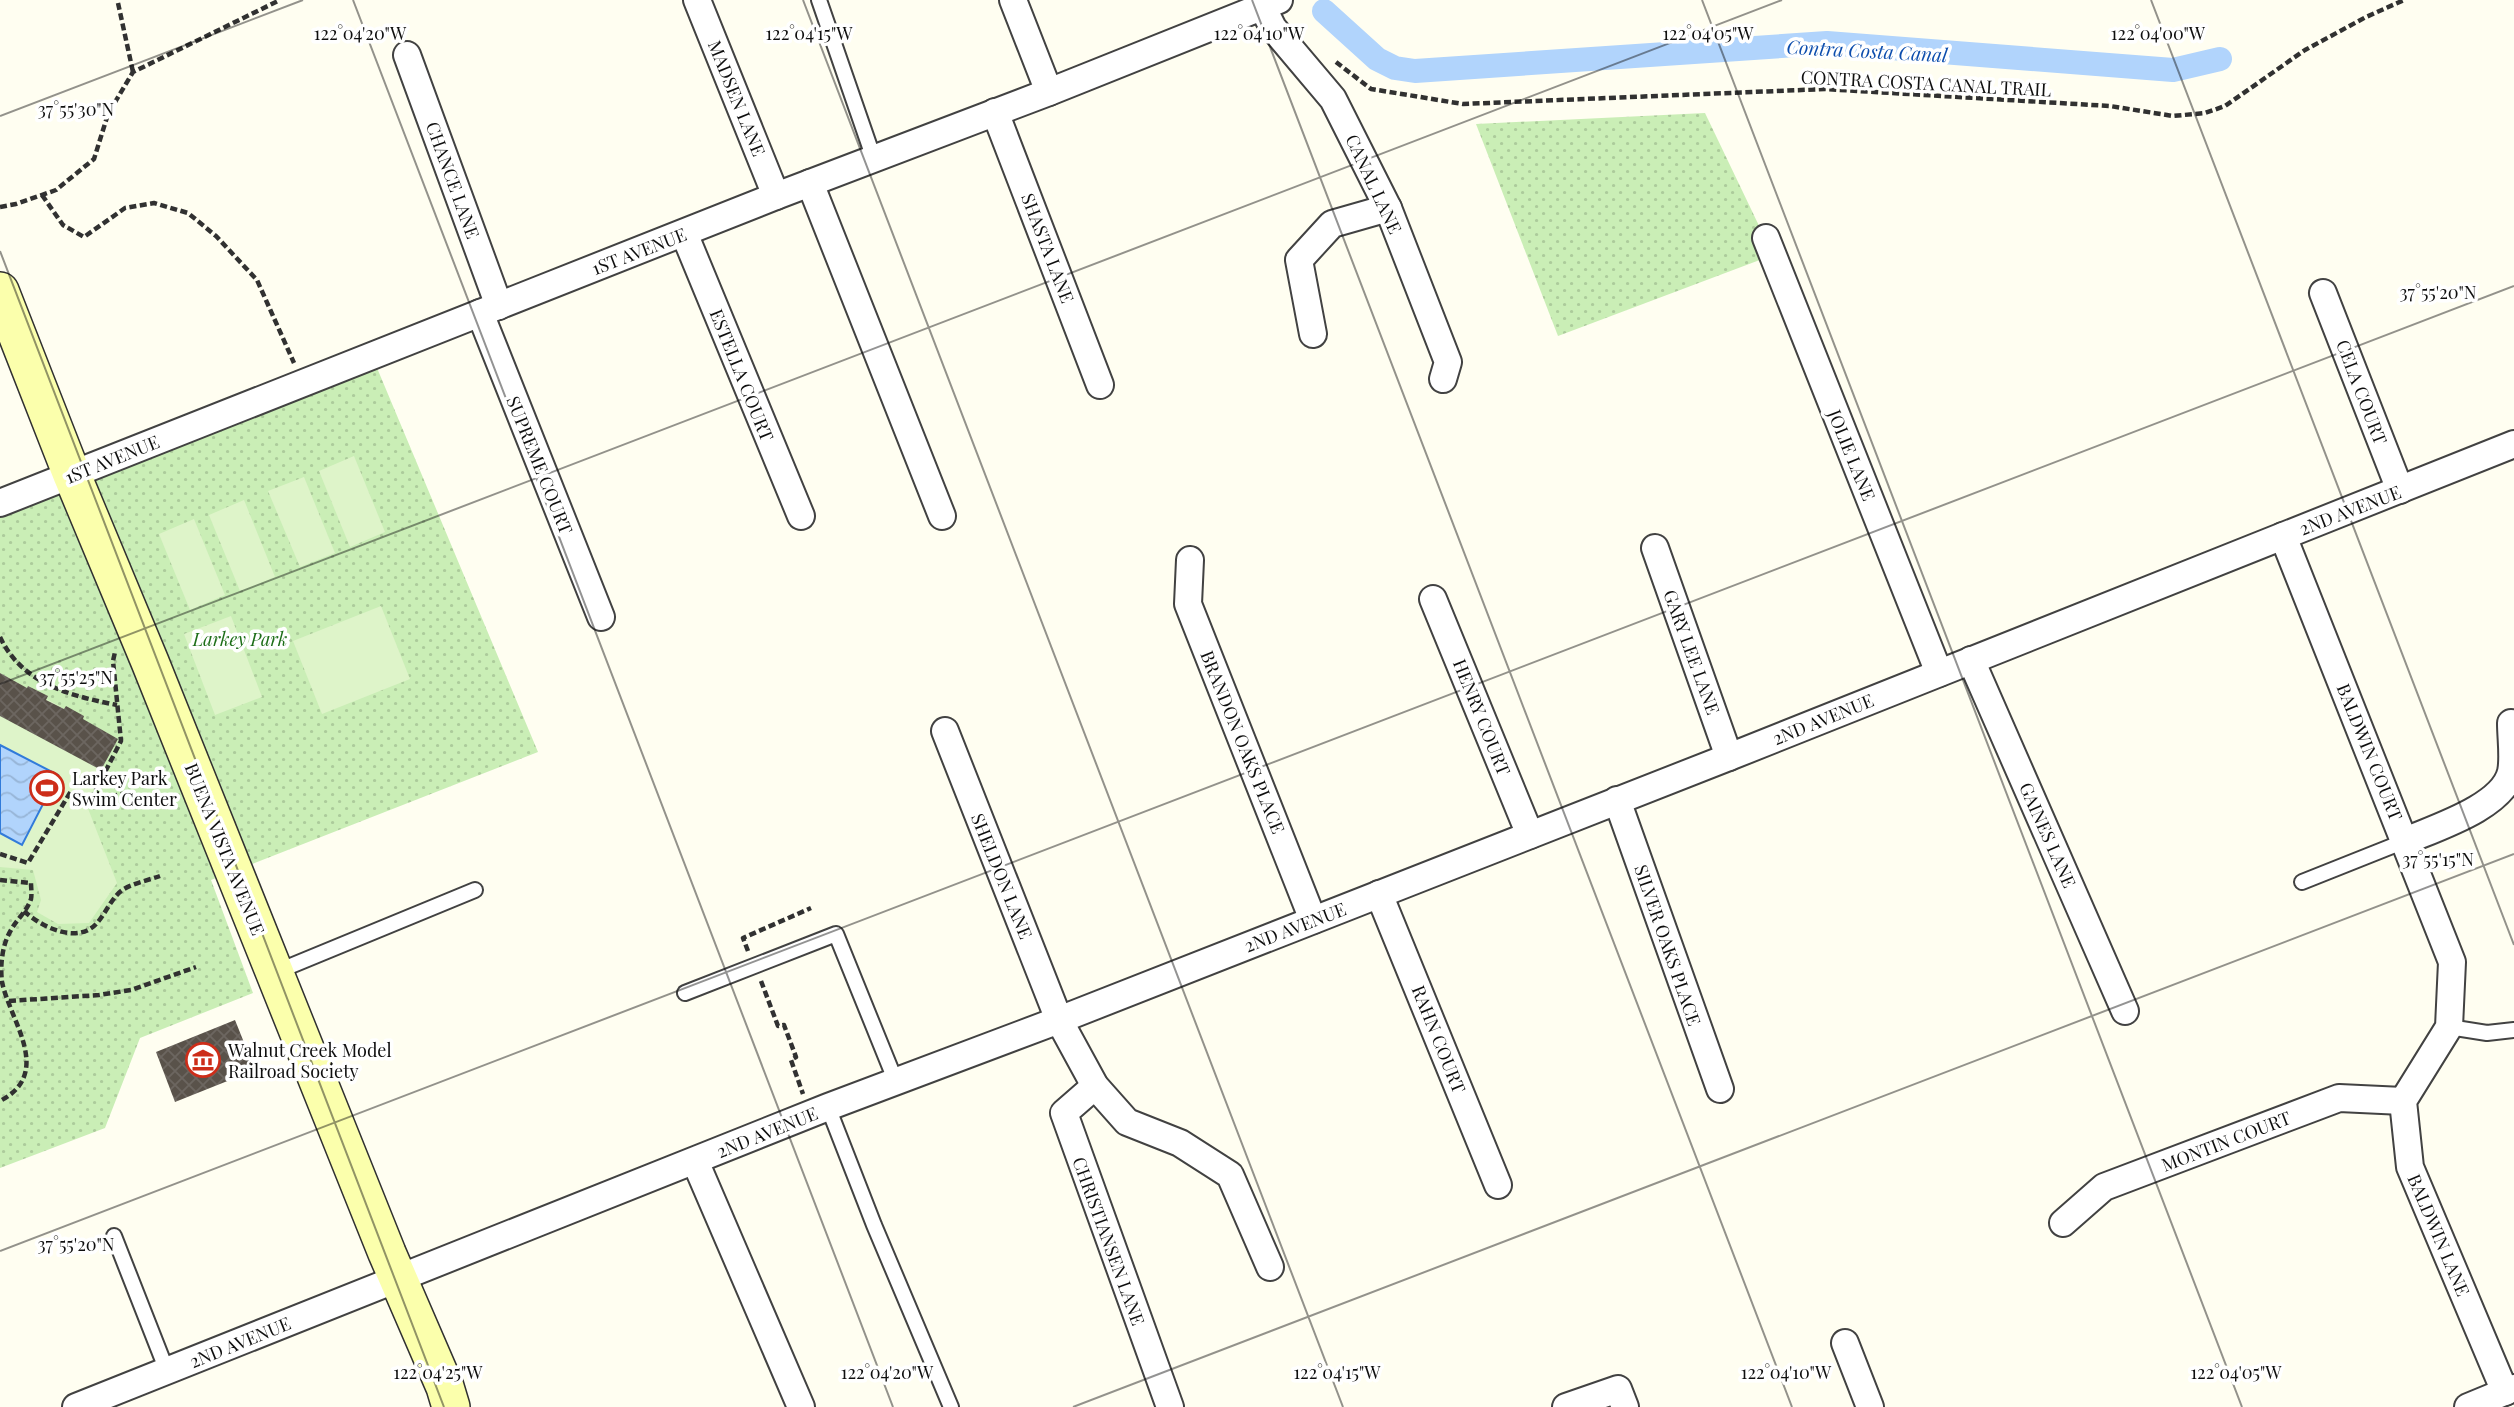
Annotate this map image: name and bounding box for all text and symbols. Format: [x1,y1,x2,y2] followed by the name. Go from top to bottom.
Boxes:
[314,21,407,45] text: 122°04'20"W
[765,21,853,45] text: 122°04'15"W
[1214,21,1305,45] text: 122°04'10"W
[1662,21,1754,45] text: 122°04'05"W
[2111,21,2206,45] text: 122°04'00"W
[1786,33,1949,67] water label: Contra Costa Canal
[703,37,771,159] street label: MADSEN LANE
[1800,64,2052,102] street label: CONTRA COSTA CANAL TRAIL
[38,97,115,121] text: 37°55'30"N
[421,118,485,242] street label: CHANCE LANE
[1340,130,1408,238] street label: CANAL LANE
[1016,190,1080,306] street label: SHASTA LANE
[588,222,690,280] street label: 1ST AVENUE
[2399,280,2477,304] text: 37°55'20"N
[705,305,779,445] street label: ESTELLA COURT
[2331,336,2393,448] street label: CELA COURT
[501,392,579,538] street label: SUPREME COURT
[1822,405,1881,504] street label: JOLIE LANE
[61,429,163,489] street label: 1ST AVENUE
[2296,480,2404,540] street label: 2ND AVENUE
[1658,586,1726,718] street label: GARY LEE LANE
[192,627,287,651] park label: Larkey Park
[1195,647,1291,837] street label: BRANDON OAKS PLACE
[1448,655,1516,779] street label: HENRY COURT
[39,665,113,689] text: 37°55'25"N
[2332,680,2408,824] street label: BALDWIN COURT
[1769,688,1877,750] street label: 2ND AVENUE
[179,759,271,939] street label: BUENA VISTA AVENUE
[72,766,177,811] place label: Larkey Park Swim Center
[28,769,66,807] sports icon: Larkey Park Swim Center
[2014,779,2082,891] street label: GAINES LANE
[966,810,1038,942] street label: SHELDON LANE
[2402,847,2474,871] text: 37°55'15"N
[1629,861,1707,1029] street label: SILVER OAKS PLACE
[1241,897,1349,957] street label: 2ND AVENUE
[1407,982,1471,1096] street label: RAHN COURT
[227,1038,392,1083] place label: Walnut Creek Model Railroad Society
[184,1041,222,1079] museum icon: Walnut Creek Model Railroad Society
[713,1101,821,1163] street label: 2ND AVENUE
[2158,1105,2294,1177] street label: MONTIN COURT
[1067,1153,1151,1329] street label: CHRISTIANSEN LANE
[2403,1170,2476,1300] street label: BALDWIN LANE
[37,1232,115,1256] text: 37°55'20"N
[186,1311,294,1373] street label: 2ND AVENUE
[393,1360,483,1384] text: 122°04'25"W
[841,1360,934,1384] text: 122°04'20"W
[1293,1360,1381,1384] text: 122°04'15"W
[1741,1360,1832,1384] text: 122°04'10"W
[2190,1360,2282,1384] text: 122°04'05"W

